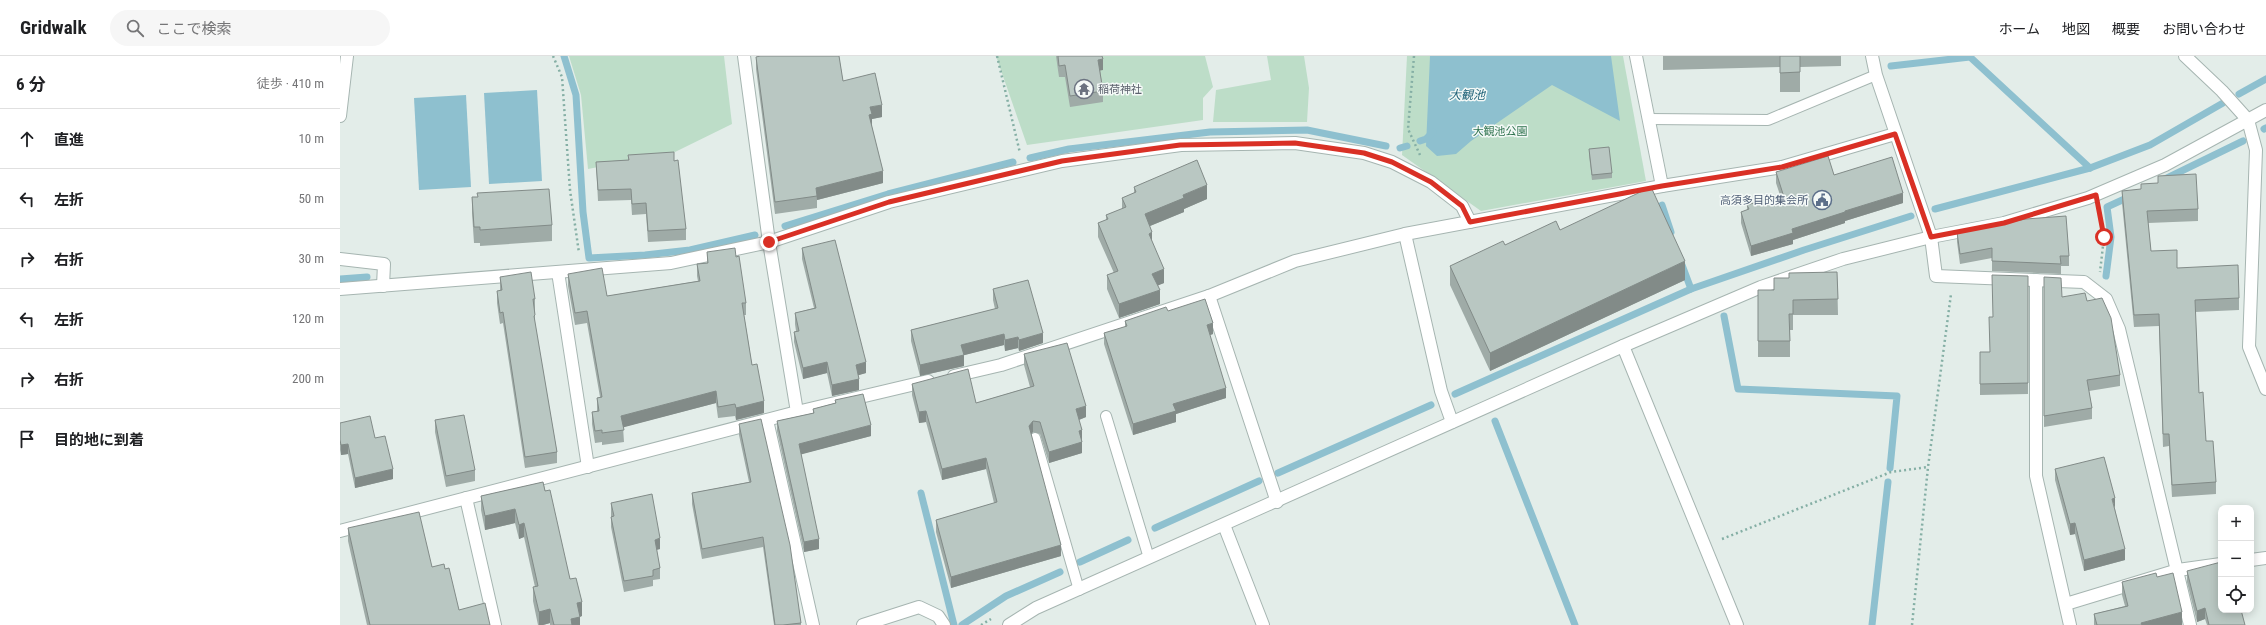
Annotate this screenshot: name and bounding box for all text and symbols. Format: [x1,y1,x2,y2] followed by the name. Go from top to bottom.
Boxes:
[110,10,390,46] search box
[20,16,86,39] text: Gridwalk
[124,17,146,39] icon: search
[156,20,232,38] text: ここで検索
[1998,21,2040,37] text: ホーム
[2062,21,2090,37] text: 地図
[2112,21,2140,37] text: 概要
[2162,21,2246,37] text: お問い合わせ
[16,74,46,94] text: 6 分
[257,76,324,91] text: 徒歩 · 410 m
[1073,78,1095,100] temple icon: 稲荷神社
[1098,83,1142,96] place label: 稲荷神社
[1449,88,1486,102] water label: 大観池
[1473,125,1528,138] park label: 大観池公園
[16,128,38,150] icon: ahead
[54,131,84,149] text: 直進
[298,131,324,146] text: 10 m
[16,188,38,210] icon: left
[1811,189,1833,211] public building icon: 高須多目的集会所
[54,191,84,209] text: 左折
[298,191,324,206] text: 50 m
[1720,194,1809,207] place label: 高須多目的集会所
[2095,228,2113,246] route start
[760,233,778,251] route end
[16,248,38,270] icon: right
[54,251,84,269] text: 右折
[298,251,324,266] text: 30 m
[16,308,38,330] icon: left
[54,311,84,329] text: 左折
[292,311,324,326] text: 120 m
[16,368,38,390] icon: right
[54,371,84,389] text: 右折
[292,371,324,386] text: 200 m
[16,428,38,450] icon: arrive
[54,431,144,449] text: 目的地に到着
[2218,505,2254,613] map controls
[2218,505,2254,541] button: +
[2218,541,2254,577] button: −
[2218,577,2254,613] button: locate

